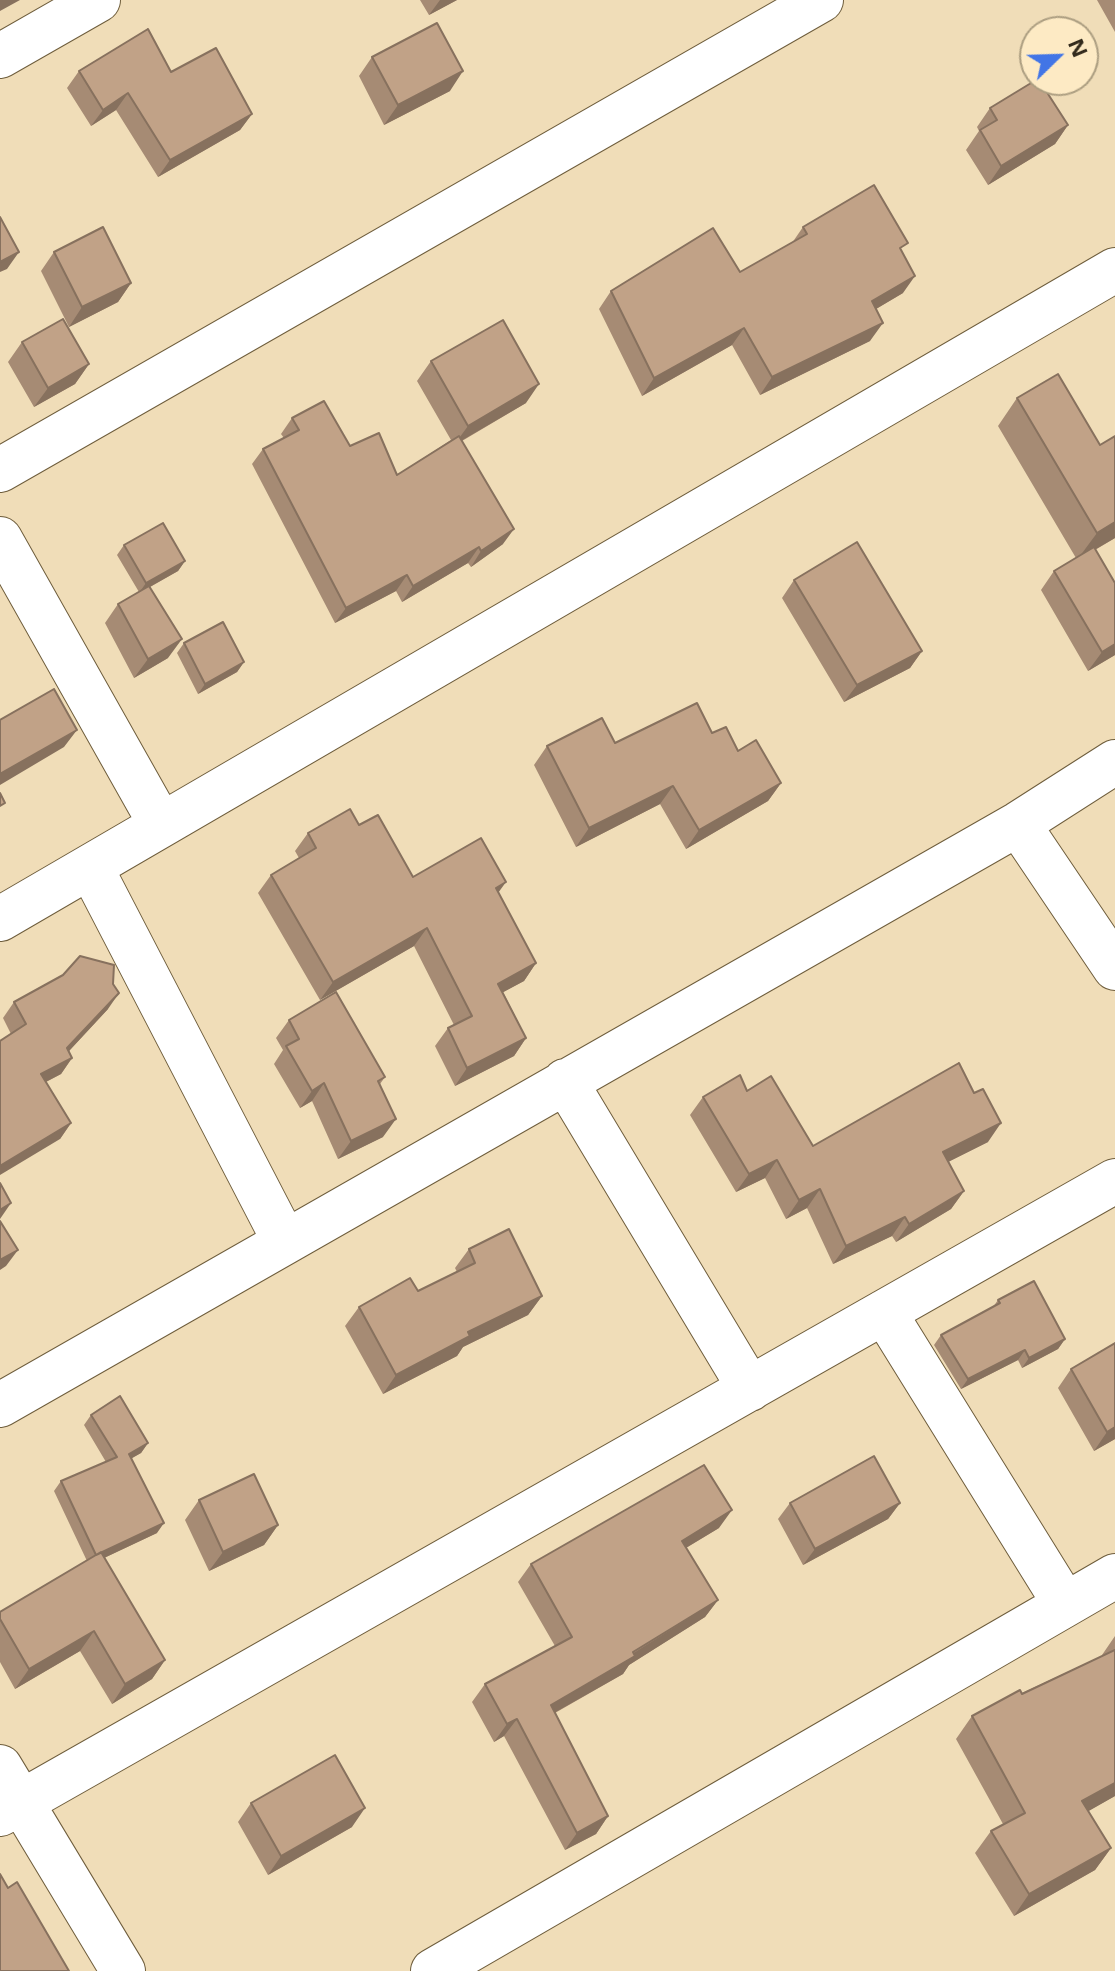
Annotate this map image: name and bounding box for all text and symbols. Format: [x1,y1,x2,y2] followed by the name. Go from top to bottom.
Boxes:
[1019,16,1099,96] north arrow
[1062,33,1097,61] text: N

